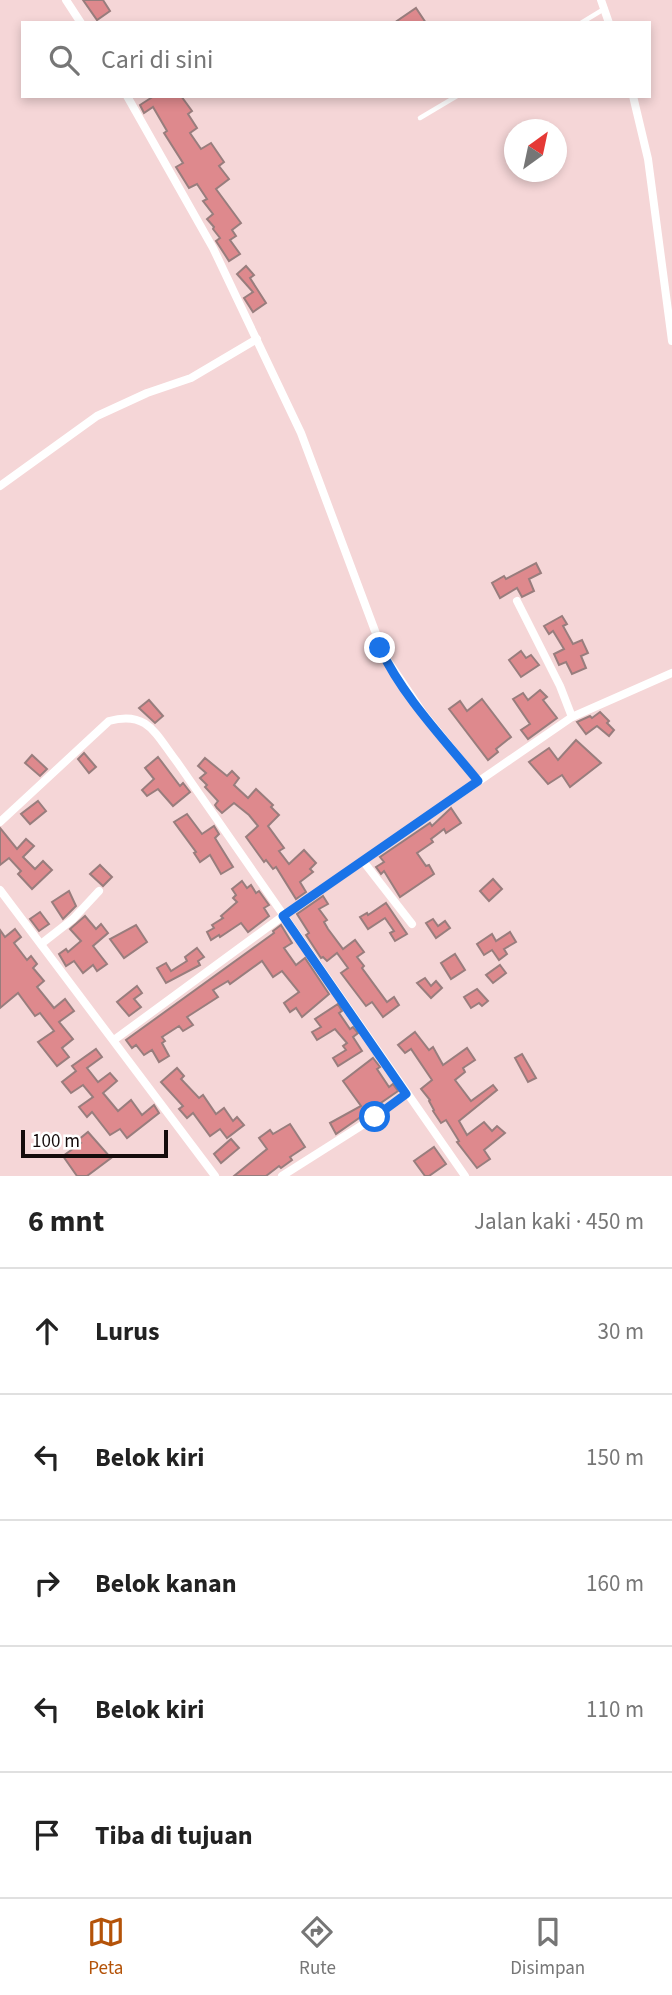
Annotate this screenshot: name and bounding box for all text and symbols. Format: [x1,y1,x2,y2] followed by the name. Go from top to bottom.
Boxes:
[21,21,651,98] search box
[45,41,83,79] icon: search
[101,41,214,78] text: Cari di sini
[504,119,567,182] north arrow
[364,632,395,663] route end
[359,1101,390,1132] route start
[21,1127,168,1159] scale bar
[32,1128,80,1155] text: 100 m
[28,1200,104,1243] text: 6 mnt
[474,1205,644,1238] text: Jalan kaki · 450 m
[28,1312,66,1350] icon: ahead
[95,1313,160,1350] text: Lurus
[597,1315,644,1348] text: 30 m
[28,1438,66,1476] icon: left
[95,1439,204,1476] text: Belok kiri
[586,1441,644,1474] text: 150 m
[28,1564,66,1602] icon: right
[95,1565,237,1602] text: Belok kanan
[586,1567,644,1600] text: 160 m
[28,1690,66,1728] icon: left
[95,1691,204,1728] text: Belok kiri
[586,1693,644,1726] text: 110 m
[28,1816,66,1854] icon: arrive
[95,1817,253,1854] text: Tiba di tujuan
[87,1913,125,1982] tab: Peta
[298,1913,336,1982] tab: Rute
[510,1913,585,1982] tab: Disimpan

